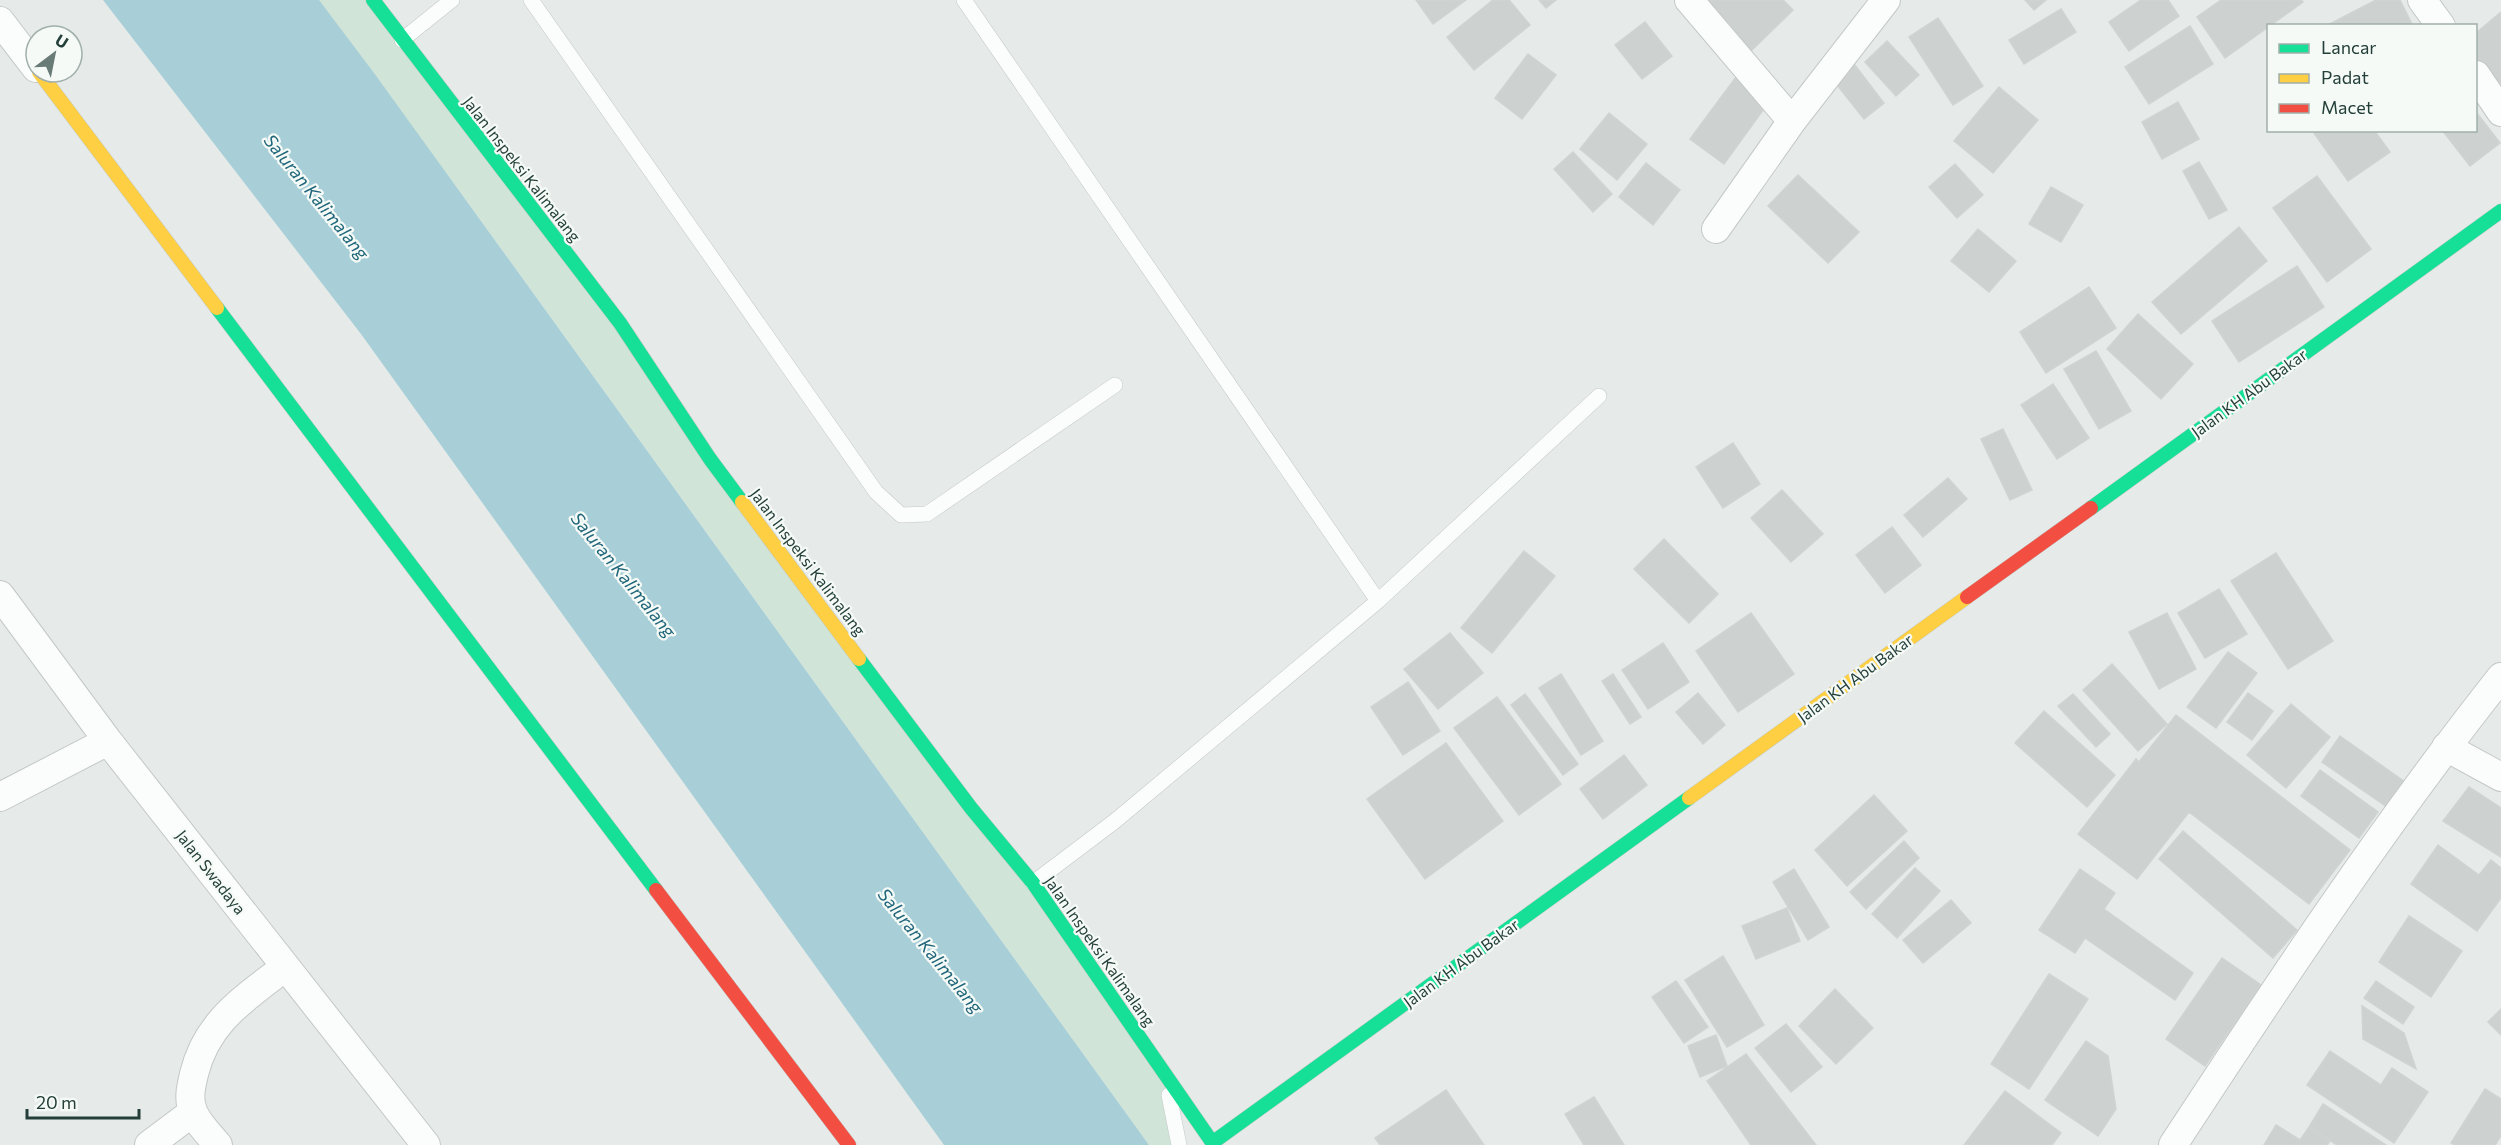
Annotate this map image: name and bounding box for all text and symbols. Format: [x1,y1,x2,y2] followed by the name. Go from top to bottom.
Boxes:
[24,24,84,84] north arrow
[2267,24,2477,132] legend
[52,30,72,52] text: U
[2321,36,2377,58] text: Lancar
[2321,66,2369,88] text: Padat
[460,92,585,246] street label: Jalan Inspeksi Kalimalang
[2321,96,2373,118] text: Macet
[260,129,375,264] water label: Saluran Kalimalang
[2187,344,2311,441] street label: Jalan KH Abu Bakar
[747,484,870,639] street label: Jalan Inspeksi Kalimalang
[567,507,682,642] water label: Saluran Kalimalang
[1793,629,1917,726] street label: Jalan KH Abu Bakar
[173,826,250,918] street label: Jalan Swadaya
[1041,872,1160,1030] street label: Jalan Inspeksi Kalimalang
[874,883,989,1018] water label: Saluran Kalimalang
[1399,914,1523,1011] street label: Jalan KH Abu Bakar
[27,1082,140,1120] scale bar
[36,1091,77,1113] text: 20 m

